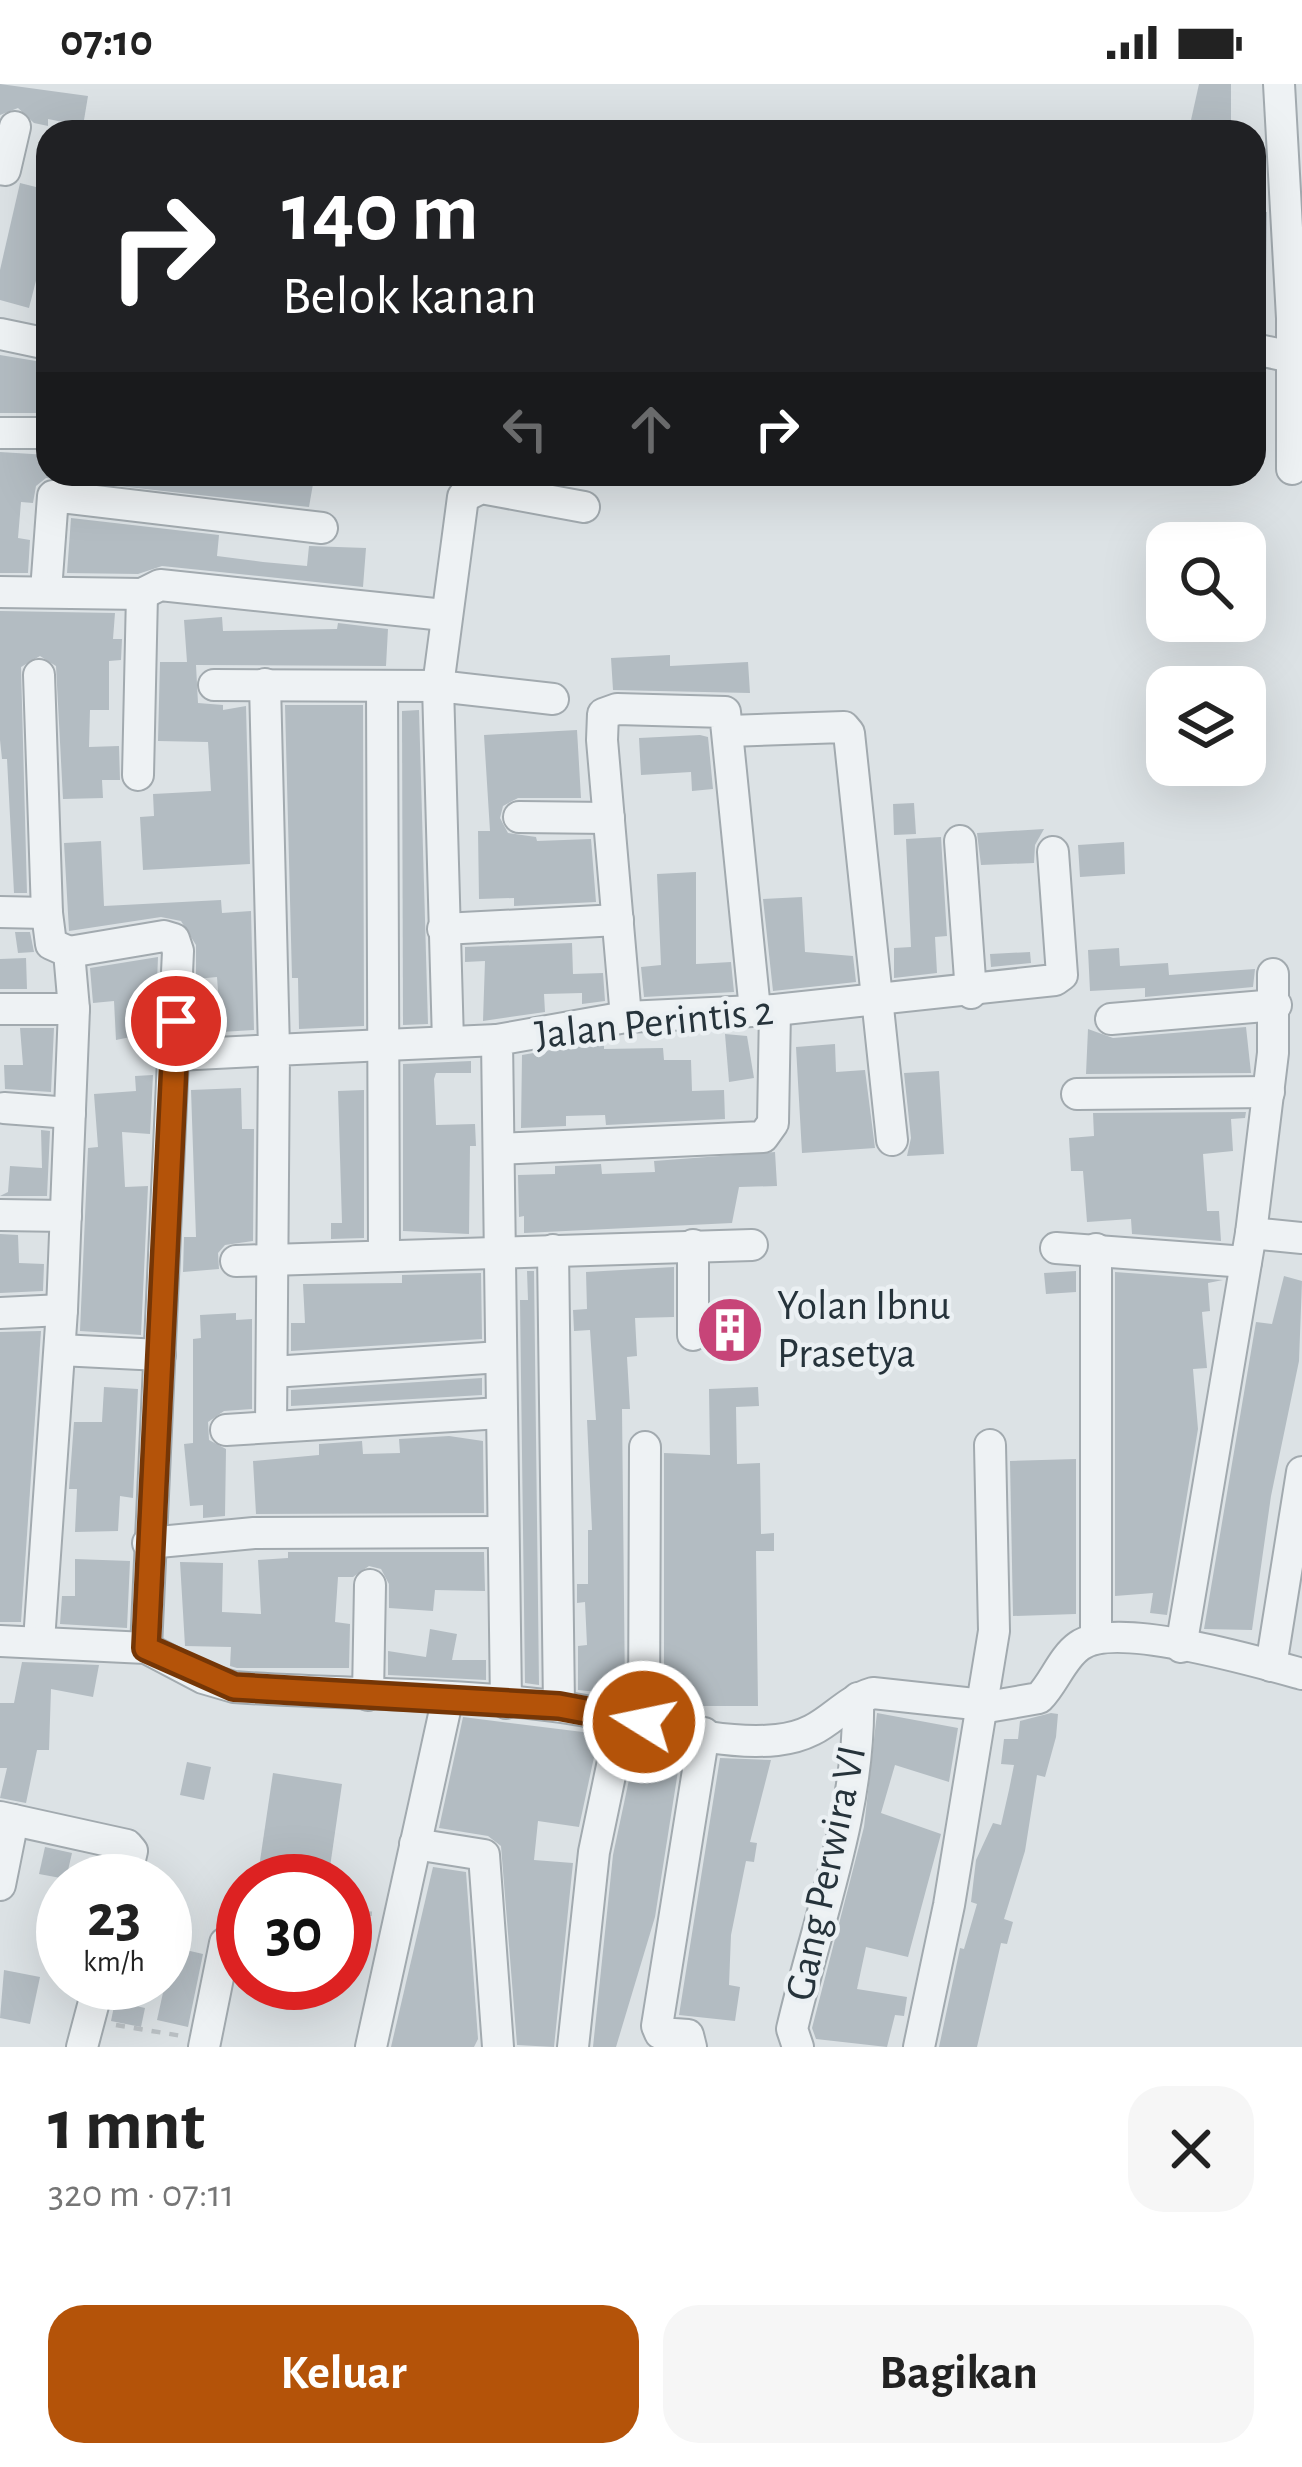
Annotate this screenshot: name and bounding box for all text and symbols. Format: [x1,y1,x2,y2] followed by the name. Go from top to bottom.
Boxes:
[60,19,153,64] text: 07:10
[84,168,240,324] icon: right
[282,172,479,256] text: 140 m
[282,270,537,324] text: Belok kanan
[492,396,558,462] icon: left
[618,396,684,462] icon: ahead
[744,396,810,462] icon: right
[1146,522,1266,786] map controls
[1146,522,1266,642] button: search
[1146,666,1266,786] button: layers
[125,970,227,1072] pin
[143,988,209,1054] icon: arrive
[533,990,775,1056] street label: Jalan Perintis 2
[777,1285,951,1375] place label: Yolan Ibnu Prasetya
[695,1295,765,1365] building icon: Yolan Ibnu Prasetya
[581,1659,707,1785] position arrow
[779,1742,873,2004] street label: Gang Perwira VI
[216,1854,372,2010] speed limit sign: 30
[87,1887,141,1947] text: 23
[83,1947,145,1977] text: km/h
[1128,2086,1254,2212] button: close
[48,2090,205,2162] text: 1 mnt
[48,2175,234,2214] text: 320 m · 07:11
[48,2305,639,2443] button: Keluar
[663,2305,1254,2443] button: Bagikan

